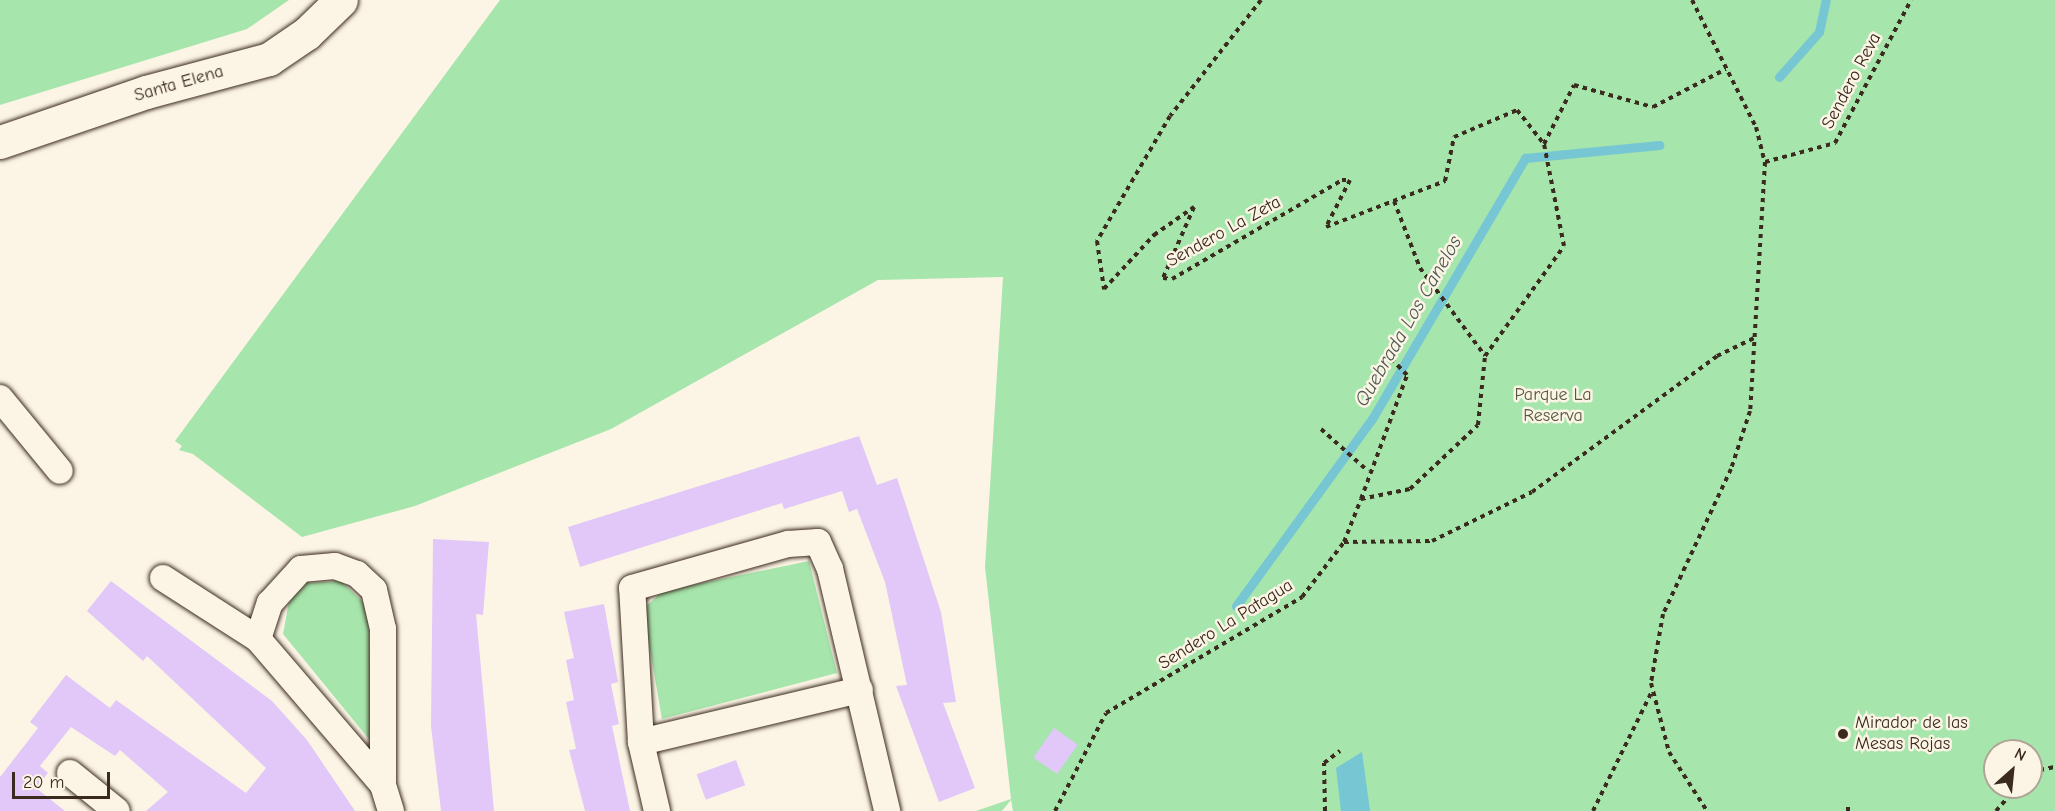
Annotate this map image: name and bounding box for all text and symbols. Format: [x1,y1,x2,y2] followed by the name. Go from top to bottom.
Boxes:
[1818,29,1886,133] street label: Sendero Reva
[132,61,226,107] street label: Santa Elena
[1163,192,1285,272] street label: Sendero La Zeta
[1349,231,1467,411] water label: Quebrada Los Canelos
[1515,385,1591,428] park label: Parque La Reserva
[1155,575,1297,675] street label: Sendero La Patagua
[1855,713,1968,756] place label: Mirador de las Mesas Rojas
[1836,727,1850,741] marker: Mirador de las Mesas Rojas
[1983,739,2043,799] north arrow
[2012,744,2029,765] text: N
[15,760,112,798] scale bar
[23,772,64,793] text: 20 m

